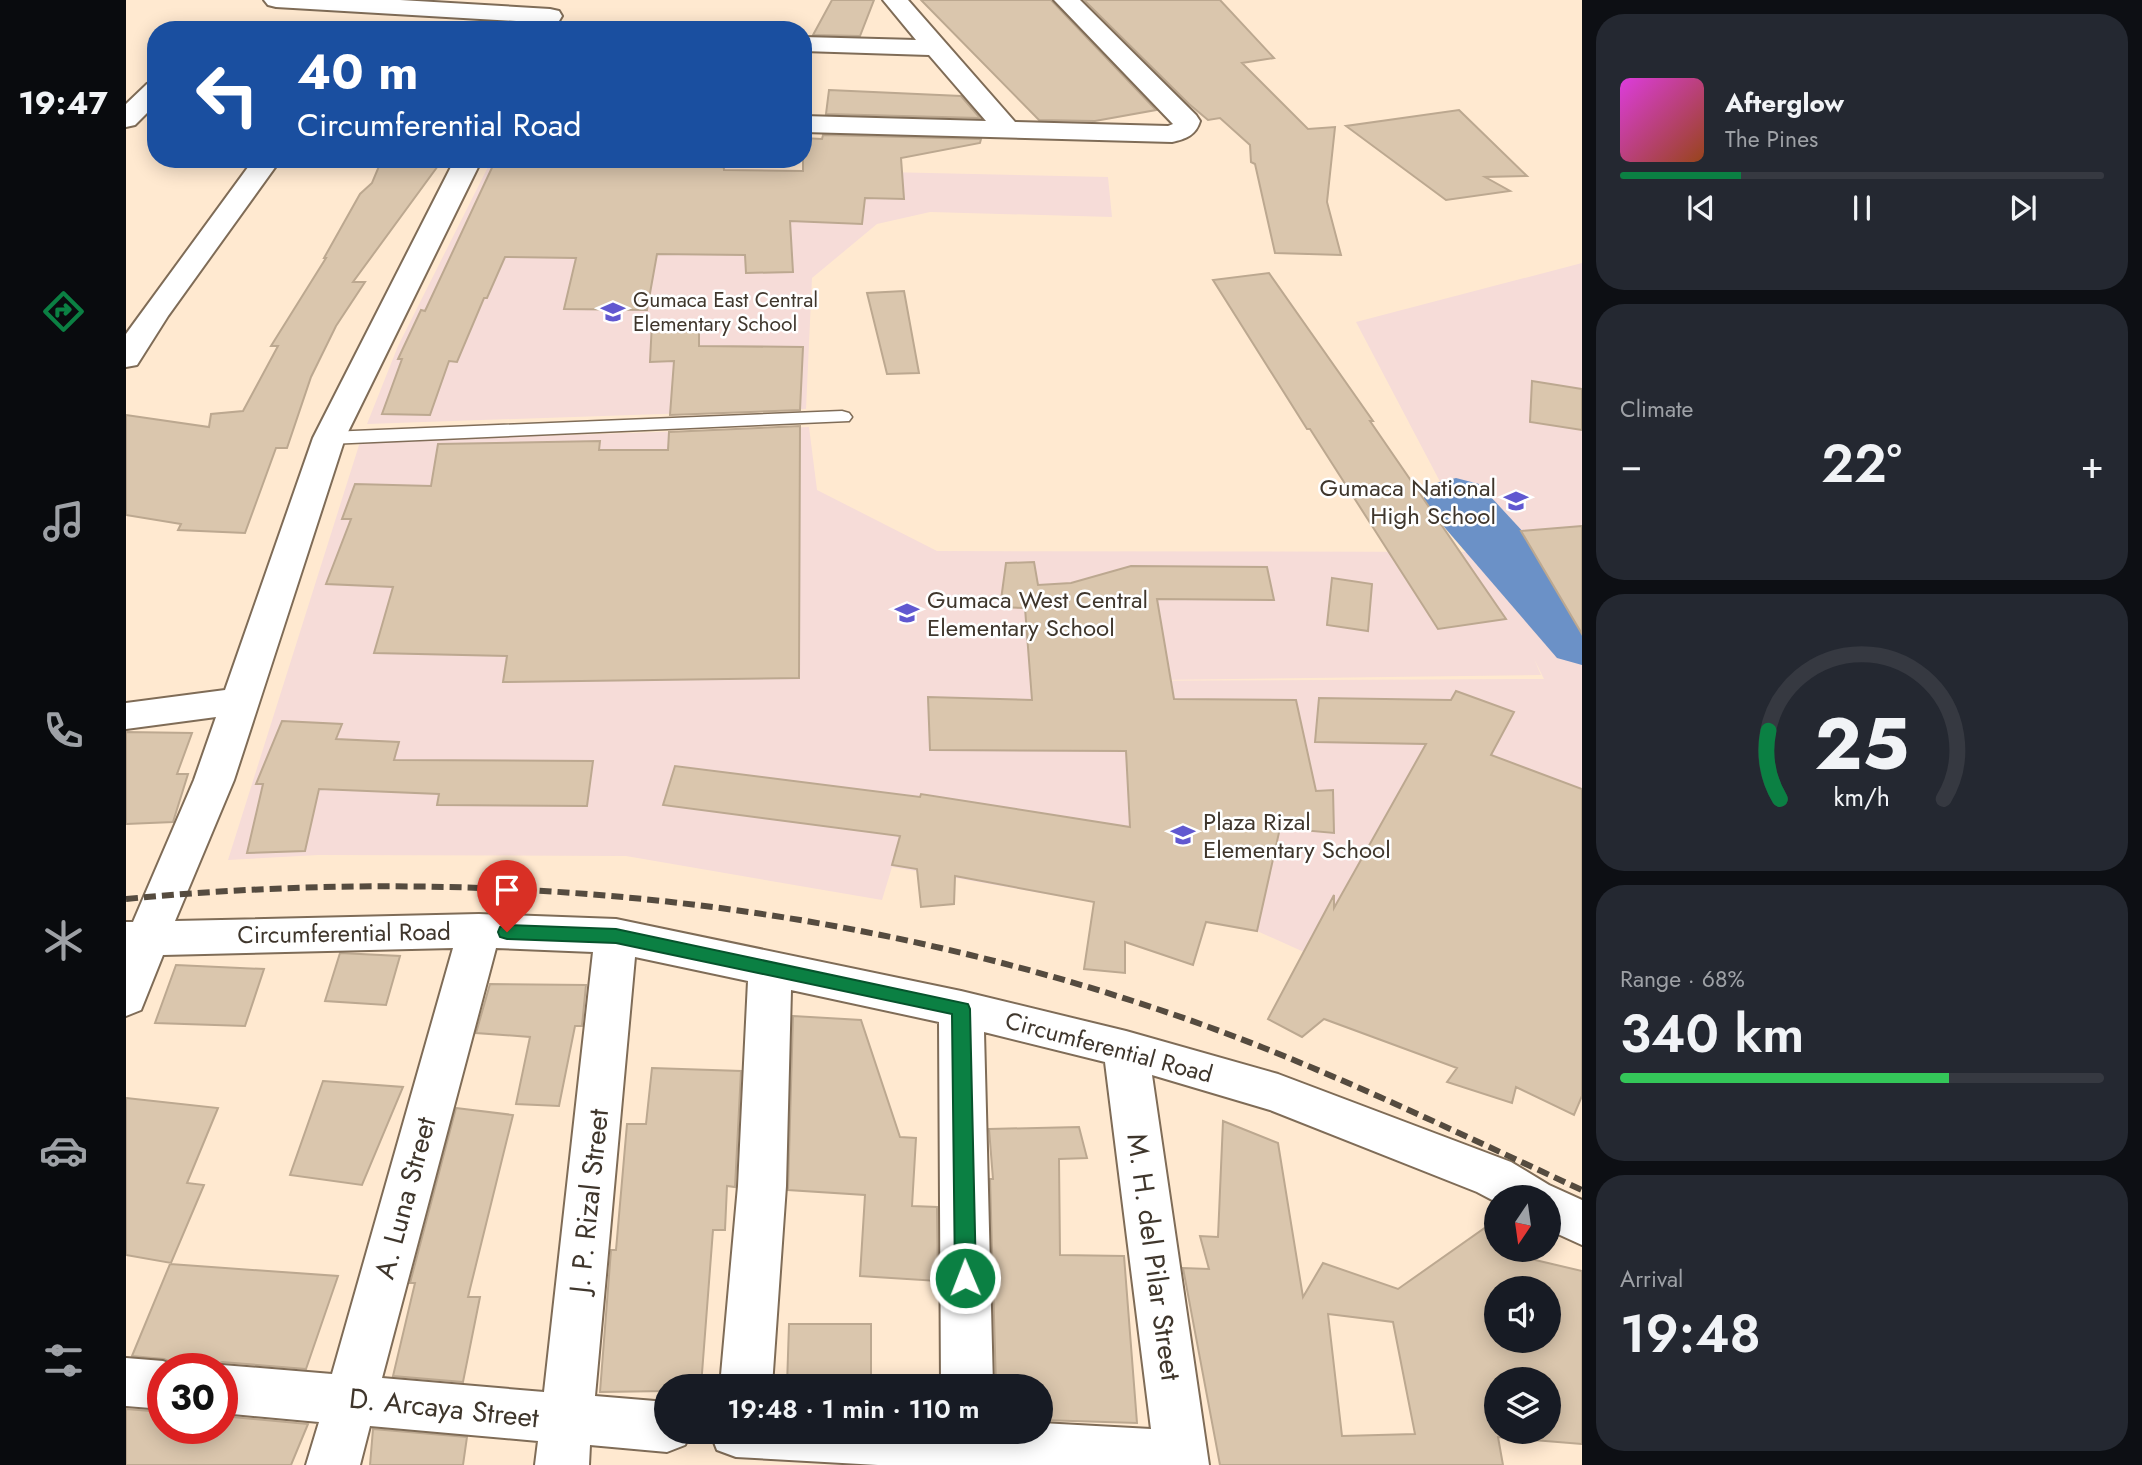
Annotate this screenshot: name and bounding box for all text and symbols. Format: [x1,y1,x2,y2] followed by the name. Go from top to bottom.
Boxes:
[297,37,419,107] text: 40 m
[182,49,273,140] icon: left
[18,80,108,126] text: 19:47
[1725,84,1844,122] text: Afterglow
[297,102,582,148] text: Circumferential Road
[1725,122,1818,156] text: The Pines
[1682,189,1720,227] icon: previous
[1843,189,1881,227] icon: pause
[2004,189,2042,227] icon: next
[633,285,818,339] place label: Gumaca East Central Elementary School
[39,287,88,336] icon: directions
[599,298,627,326] school or university icon: Gumaca East Central Elementary School
[1620,392,1693,426] text: Climate
[1821,426,1902,502] text: 22°
[1620,437,1642,492] text: −
[2081,437,2104,492] text: +
[1319,470,1496,533] place label: Gumaca National High School
[1502,487,1530,515] school or university icon: Gumaca National High School
[39,497,88,546] icon: music
[927,582,1148,645] place label: Gumaca West Central Elementary School
[893,599,921,627] school or university icon: Gumaca West Central Elementary School
[1815,691,1909,796] text: 25
[39,706,88,755] icon: phone
[1834,778,1890,814] text: km/h
[1203,804,1391,867] place label: Plaza Rizal Elementary School
[1169,821,1197,849] school or university icon: Plaza Rizal Elementary School
[477,860,537,932] pin
[488,871,526,909] icon: arrive
[237,914,451,952] street label: Circumferential Road
[39,916,88,965] icon: climate
[1620,962,1745,996] text: Range · 68%
[1620,996,1804,1072] text: 340 km
[1001,1002,1217,1092] street label: Circumferential Road
[559,1107,619,1299] street label: J. P. Rizal Street
[364,1112,446,1284] street label: A. Luna Street
[39,1126,88,1175] icon: car
[1116,1131,1192,1383] street label: M. H. del Pilar Street
[1484,1185,1561,1262] north arrow
[1484,1185,1561,1444] map controls
[928,1241,1002,1315] position arrow
[1620,1262,1683,1296] text: Arrival
[1484,1276,1561,1353] button: sound
[1620,1296,1761,1372] text: 19:48
[39,1336,88,1385] icon: filters
[147,1353,238,1444] speed limit sign: 30
[1484,1367,1561,1444] button: layers
[347,1378,541,1438] street label: D. Arcaya Street
[727,1390,980,1428] text: 19:48 · 1 min · 110 m

